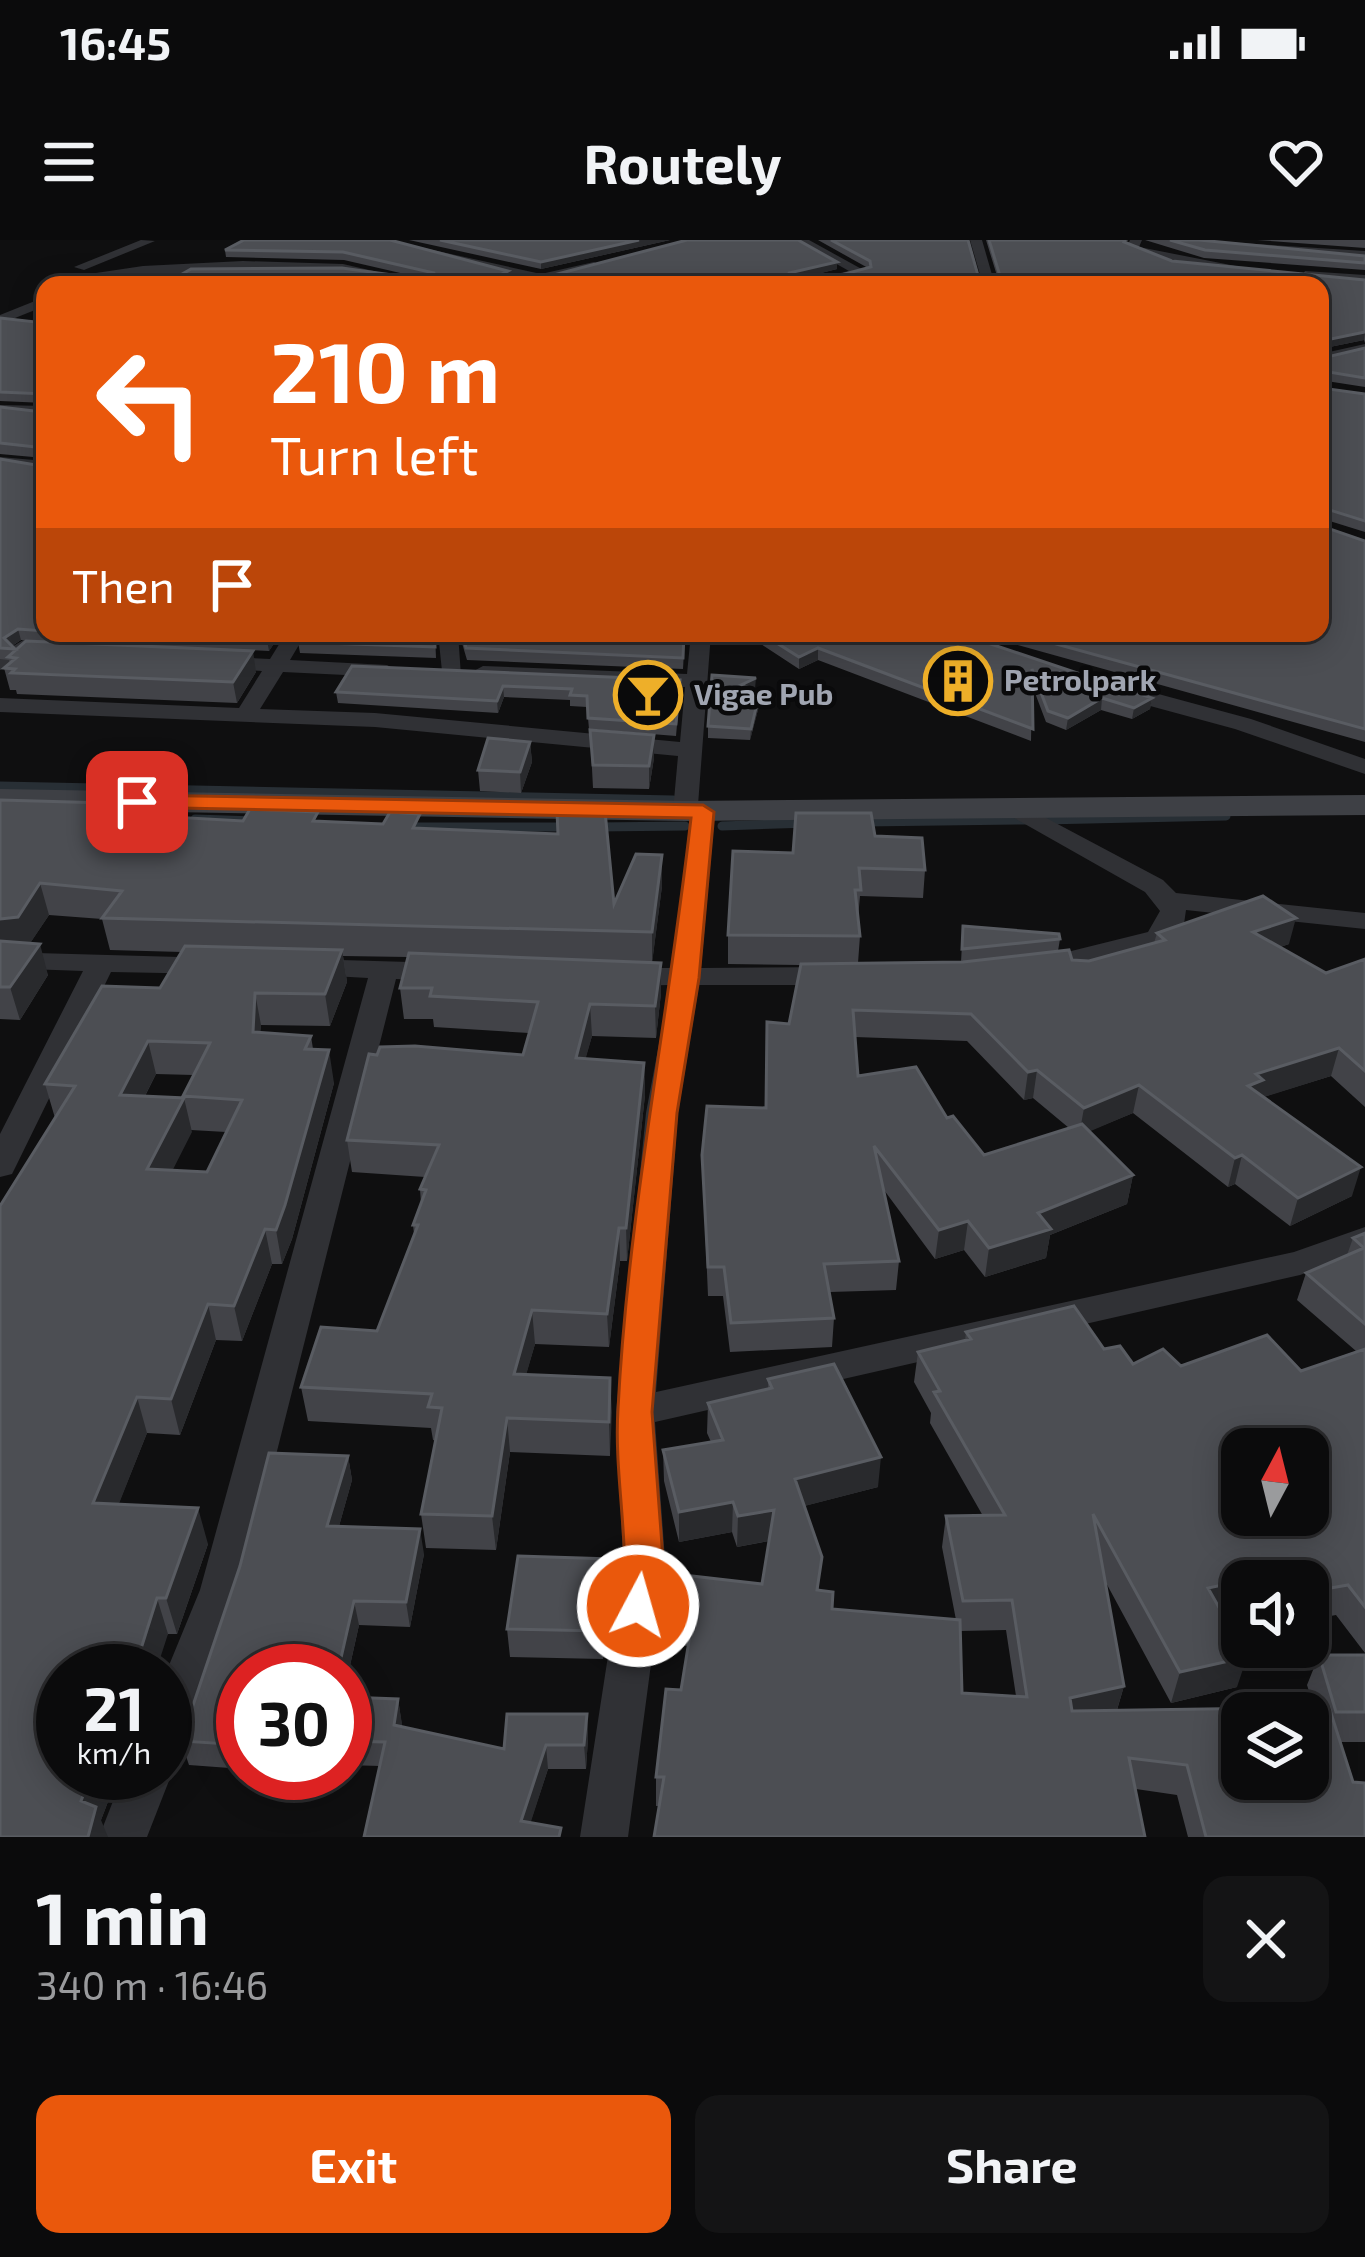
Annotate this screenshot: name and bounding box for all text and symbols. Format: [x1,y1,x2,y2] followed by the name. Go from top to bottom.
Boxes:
[60,15,171,69] text: 16:45
[36,129,102,195] icon: menu
[1263,129,1329,195] icon: heart
[583,130,782,195] text: Routely
[270,319,500,420] text: 210 m
[72,324,228,480] icon: left
[270,421,479,486] text: Turn left
[199,552,265,618] icon: arrive
[72,558,175,612] text: Then
[923,646,993,716] building icon: Petrolpark
[613,660,683,730] bar icon: Vigae Pub
[1004,661,1157,697] place label: Petrolpark
[694,675,833,711] place label: Vigae Pub
[86,751,188,853] pin
[104,769,170,835] icon: arrive
[1221,1428,1329,1536] north arrow
[1221,1428,1329,1800] map controls
[575,1543,701,1669] position arrow
[1221,1560,1329,1668] button: sound
[216,1644,372,1800] speed limit sign: 30
[84,1671,144,1743] text: 21
[1221,1692,1329,1800] button: layers
[77,1734,151,1770] text: km/h
[36,1873,209,1959] text: 1 min
[1203,1876,1329,2002] button: close
[36,1961,268,2008] text: 340 m · 16:46
[36,2095,671,2233] button: Exit
[695,2095,1329,2233] button: Share

